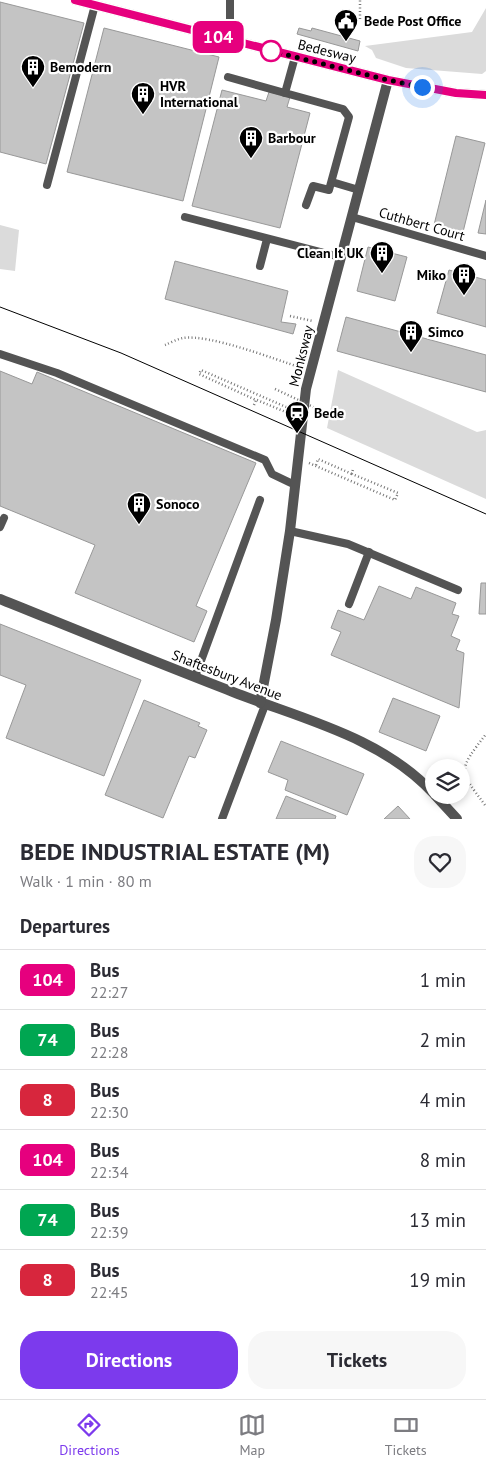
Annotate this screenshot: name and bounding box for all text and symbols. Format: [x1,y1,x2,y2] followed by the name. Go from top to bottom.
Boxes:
[333,8,359,42] public building icon: Bede Post Office
[364,12,461,30] place label: Bede Post Office
[189,21,247,53] line badge: 104
[203,25,233,48] text: 104
[296,35,359,67] street label: Bedesway
[260,40,282,62] unlabelled marker
[20,54,46,88] building icon: Bemodern
[50,58,111,76] place label: Bemodern
[410,75,435,100] your location
[160,77,239,111] place label: HVR International
[130,81,156,115] building icon: HVR International
[238,125,264,159] building icon: Barbour
[268,129,316,147] place label: Barbour
[377,203,467,245] street label: Cuthbert Court
[369,240,395,274] building icon: Clean It UK
[297,244,364,262] place label: Clean It UK
[451,262,477,296] building icon: Miko
[417,266,446,284] place label: Miko
[398,319,424,353] building icon: Simco
[285,323,317,389] street label: Monksway
[428,323,464,341] place label: Simco
[284,400,310,434] station icon: Bede
[314,404,344,422] place label: Bede
[126,491,152,525] building icon: Sonoco
[156,495,200,513] place label: Sonoco
[169,646,285,704] street label: Shaftesbury Avenue
[425,759,470,804] map controls
[425,759,470,804] button: layers
[20,836,330,867] text: BEDE INDUSTRIAL ESTATE (M)
[414,836,466,888] button: heart
[20,871,152,891] text: Walk · 1 min · 80 m
[20,914,110,938] text: Departures
[90,958,119,982] text: Bus
[32,968,63,991] text: 104
[420,968,466,992] text: 1 min
[90,982,128,1002] text: 22:27
[90,1018,119,1042] text: Bus
[37,1028,58,1051] text: 74
[420,1028,466,1052] text: 2 min
[90,1042,128,1062] text: 22:28
[90,1078,119,1102] text: Bus
[42,1088,53,1111] text: 8
[420,1088,466,1112] text: 4 min
[90,1102,128,1122] text: 22:30
[90,1138,119,1162] text: Bus
[32,1148,63,1171] text: 104
[420,1148,466,1172] text: 8 min
[90,1162,128,1182] text: 22:34
[90,1198,119,1222] text: Bus
[37,1208,58,1231] text: 74
[409,1208,466,1232] text: 13 min
[90,1222,128,1242] text: 22:39
[90,1258,119,1282] text: Bus
[42,1268,53,1291] text: 8
[409,1268,466,1292] text: 19 min
[90,1282,128,1302] text: 22:45
[20,1331,238,1389] button: Directions
[248,1331,466,1389] button: Tickets
[59,1411,120,1459] tab: Directions
[238,1411,266,1459] tab: Map
[385,1411,427,1459] tab: Tickets

